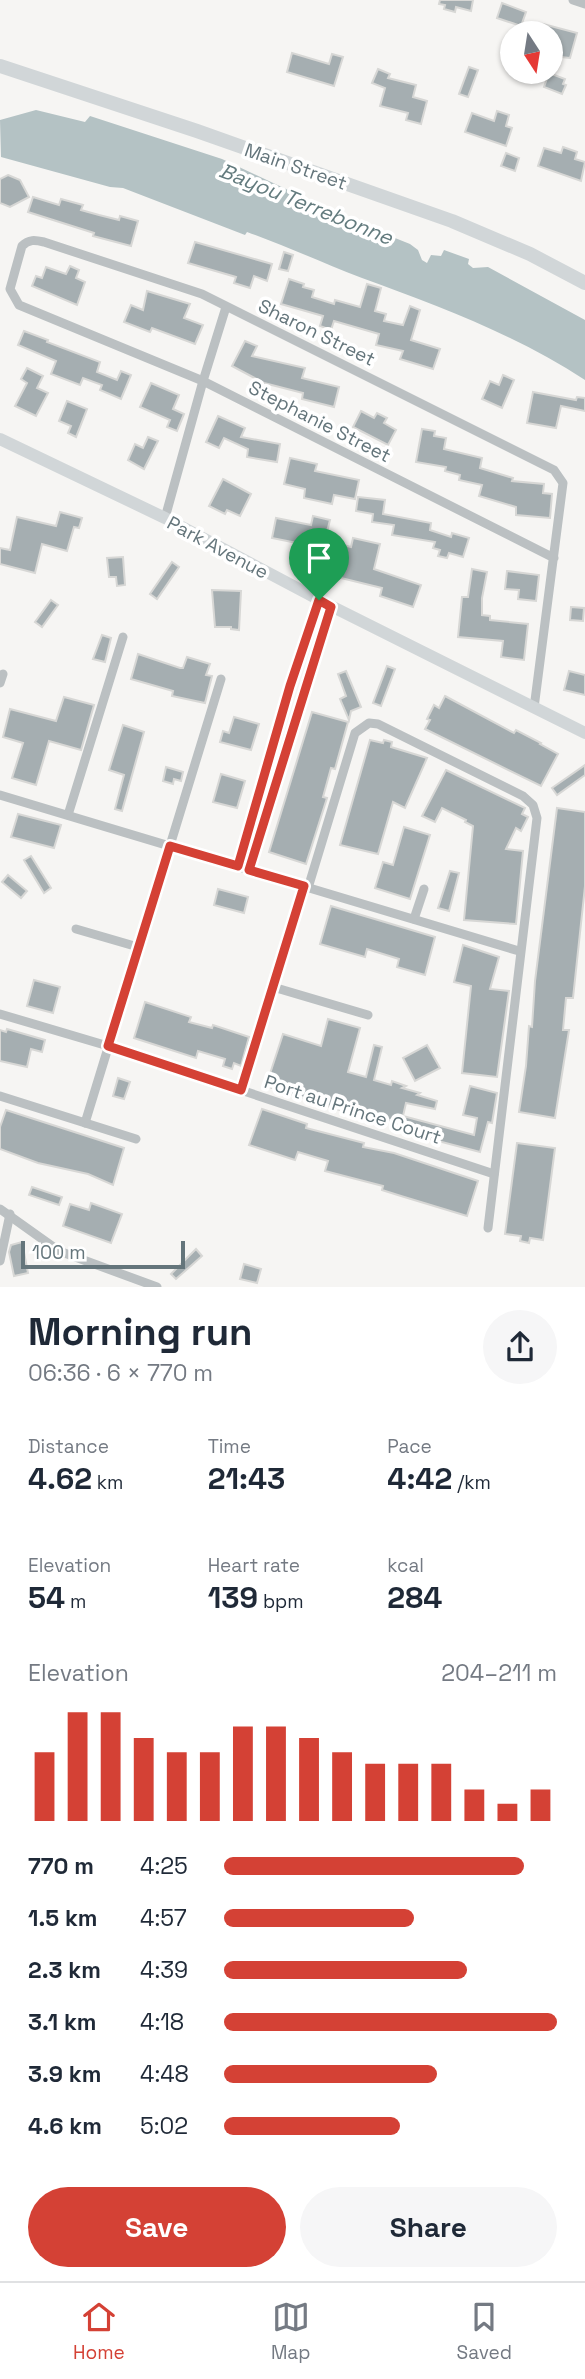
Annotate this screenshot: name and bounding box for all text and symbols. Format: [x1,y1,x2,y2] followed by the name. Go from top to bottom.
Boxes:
[500,21,564,84] north arrow
[500,21,563,84] map controls
[241,137,350,196] street label: Main Street
[216,156,398,251] water label: Bayou Terrebonne
[254,293,380,372] street label: Sharon Street
[244,375,395,468] street label: Stephanie Street
[163,510,273,585] street label: Park Avenue
[289,528,349,600] pin
[300,539,338,577] icon: arrive
[261,1069,445,1150] street label: Port au Prince Court
[21,1238,186,1270] scale bar
[32,1240,86,1265] text: 100 m
[28,1308,253,1356] text: Morning run
[483,1310,557,1384] button: share
[28,1358,213,1388] text: 06:36 · 6 × 770 m
[28,1434,109,1459] text: Distance
[208,1434,251,1459] text: Time
[387,1434,432,1459] text: Pace
[28,1459,92,1498] text: 4.62
[208,1459,285,1498] text: 21:43
[387,1459,452,1498] text: 4:42
[92,1470,123,1495] text: km
[452,1470,491,1495] text: /km
[28,1553,111,1578] text: Elevation
[208,1553,300,1578] text: Heart rate
[387,1553,424,1578] text: kcal
[28,1578,65,1617] text: 54
[208,1578,258,1617] text: 139
[387,1578,442,1617] text: 284
[65,1589,86,1614] text: m
[258,1589,304,1614] text: bpm
[28,1658,129,1688] text: Elevation
[441,1658,557,1688] text: 204–211 m
[28,1851,94,1881] text: 770 m
[140,1851,188,1881] text: 4:25
[28,1903,98,1933] text: 1.5 km
[140,1903,187,1933] text: 4:57
[28,1955,101,1985] text: 2.3 km
[140,1955,188,1985] text: 4:39
[28,2007,97,2037] text: 3.1 km
[140,2007,184,2037] text: 4:18
[28,2059,101,2089] text: 3.9 km
[140,2059,189,2089] text: 4:48
[28,2111,102,2141] text: 4.6 km
[140,2111,188,2141] text: 5:02
[28,2187,286,2267] button: Save
[300,2187,557,2267] button: Share
[73,2298,125,2365] tab: Home
[271,2298,311,2365] tab: Map
[457,2298,512,2365] tab: Saved

